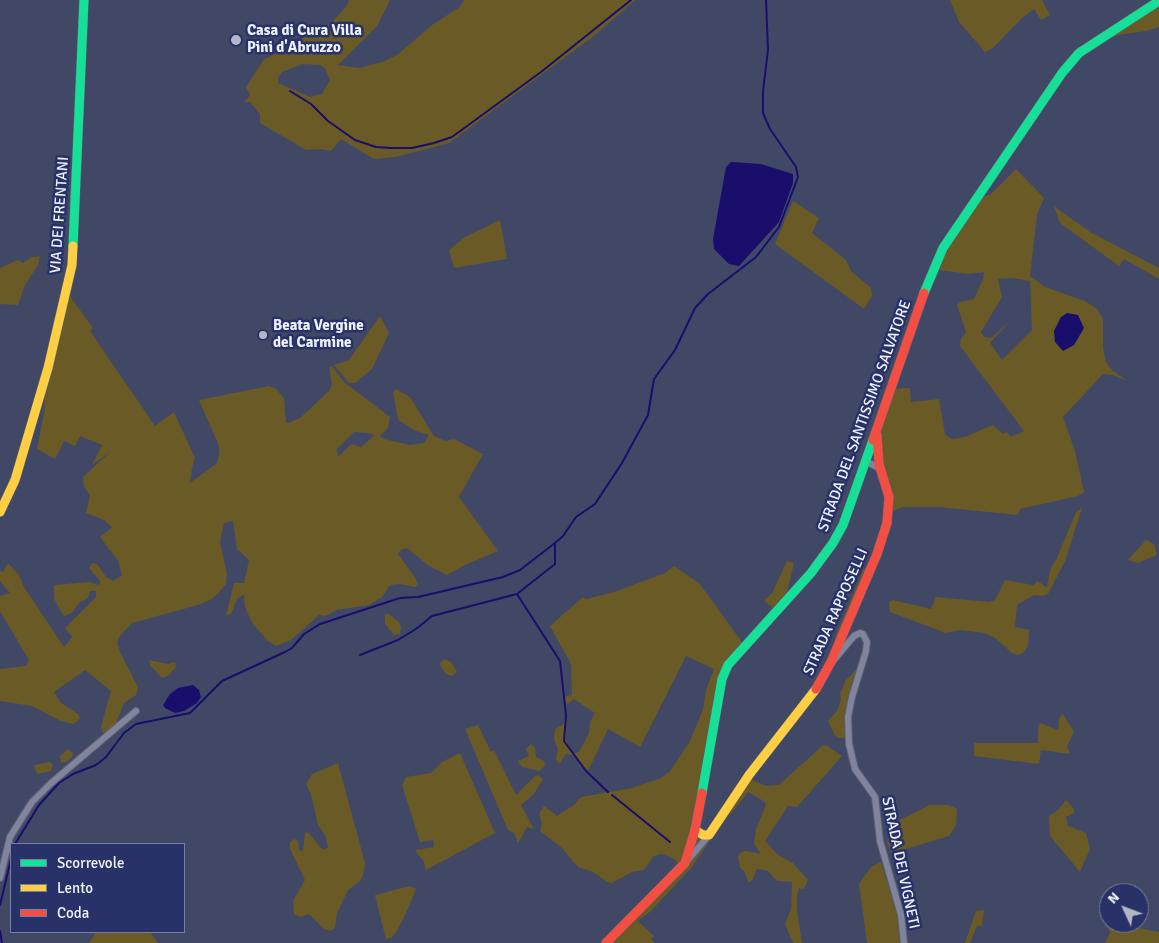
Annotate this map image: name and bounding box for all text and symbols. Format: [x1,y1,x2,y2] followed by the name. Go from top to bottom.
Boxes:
[247,22,362,57] place label: Casa di Cura Villa Pini d'Abruzzo
[229,33,243,47] marker: Casa di Cura Villa Pini d'Abruzzo
[47,156,73,274] street label: VIA DEI FRENTANI
[815,298,915,534] street label: STRADA DEL SANTISSIMO SALVATORE
[273,317,364,352] place label: Beata Vergine del Carmine
[257,329,269,341] marker: Beata Vergine del Carmine
[800,546,872,678] street label: STRADA RAPPOSELLI
[877,795,923,931] street label: STRADA DEI VIGNETI
[10,843,185,933] legend
[57,854,124,872] text: Scorrevole
[57,879,93,897] text: Lento
[1099,883,1149,933] north arrow
[1104,889,1123,907] text: N
[57,904,89,922] text: Coda

